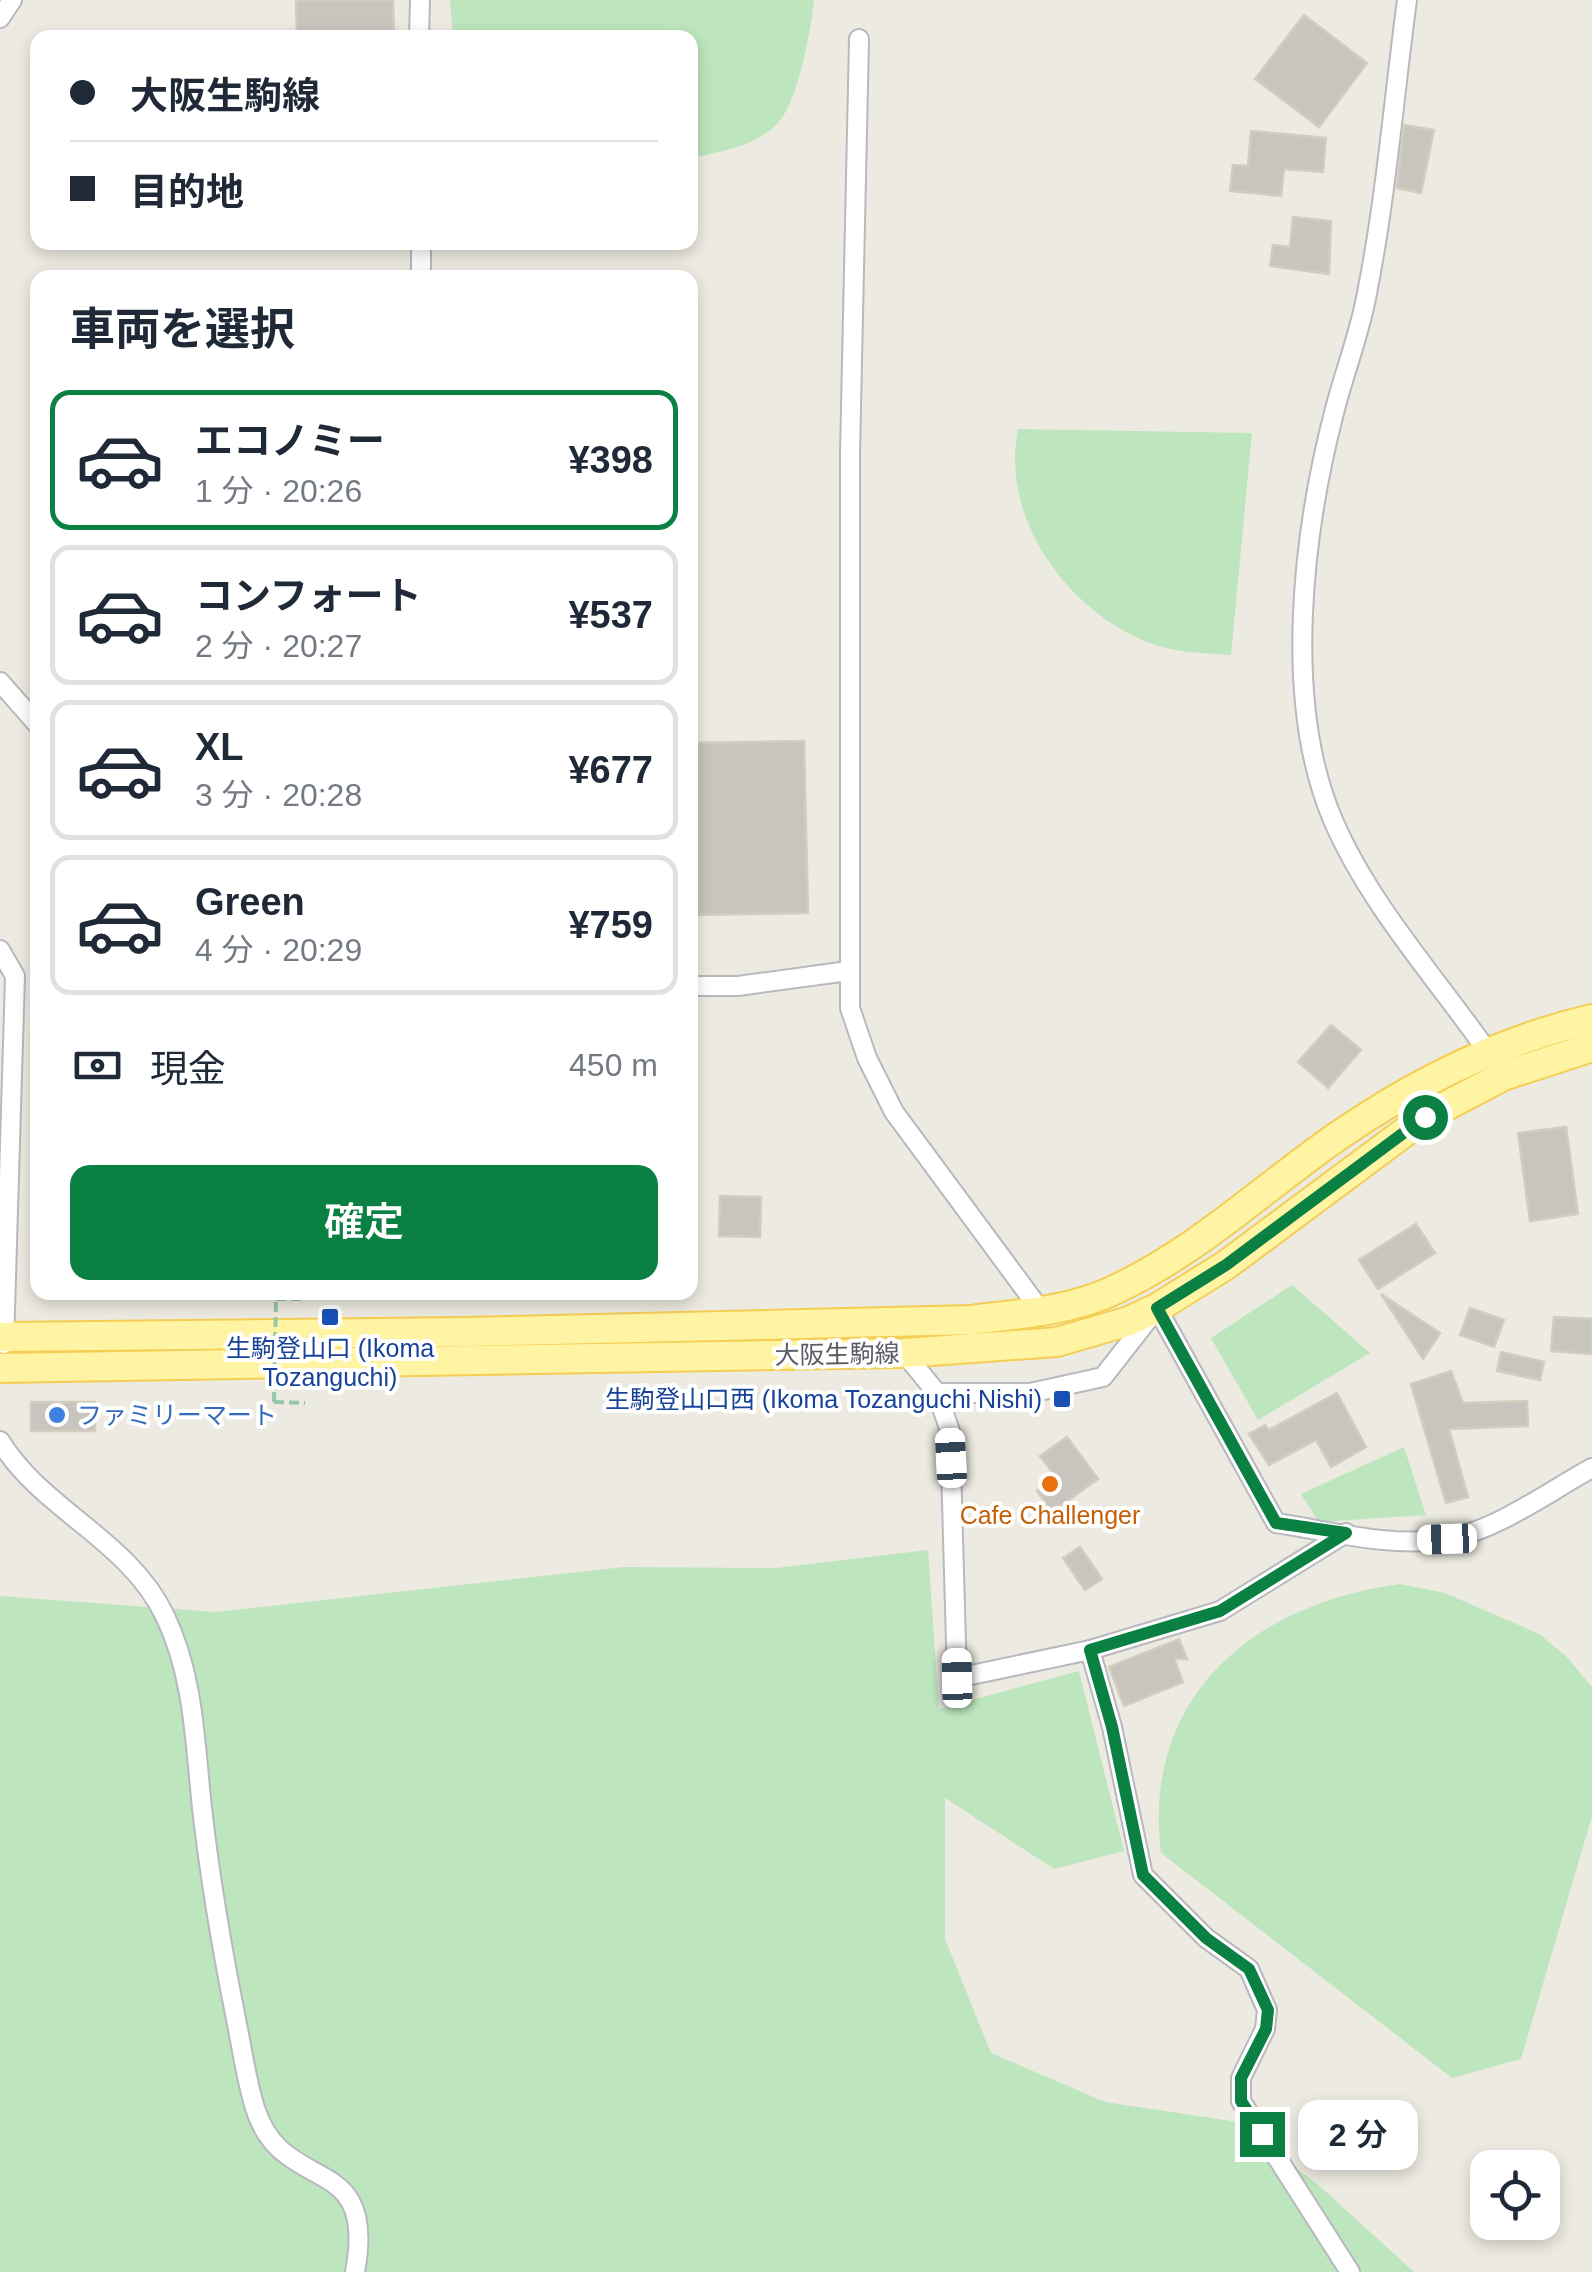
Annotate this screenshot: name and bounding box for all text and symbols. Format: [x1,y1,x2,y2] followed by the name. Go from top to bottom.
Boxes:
[130,75,320,117] text: 大阪生駒線
[130,171,244,213] text: 目的地
[70,304,295,355] text: 車両を選択
[75,415,165,505] icon: car
[195,420,385,462] text: エコノミー
[568,439,653,481] text: ¥398
[195,473,362,509] text: 1 分 · 20:26
[75,570,165,660] icon: car
[195,575,422,617] text: コンフォート
[568,594,653,636] text: ¥537
[195,628,362,664] text: 2 分 · 20:27
[75,725,165,815] icon: car
[195,726,244,768] text: XL
[568,749,653,791] text: ¥677
[195,777,362,813] text: 3 分 · 20:28
[75,880,165,970] icon: car
[195,881,305,923] text: Green
[568,904,653,946] text: ¥759
[195,932,362,968] text: 4 分 · 20:29
[70,1038,125,1093] icon: cash
[569,1047,658,1083] text: 450 m
[150,1048,226,1090] text: 現金
[1403,1095,1448,1140] route start
[70,1165,658,1280] button: 確定
[319,1306,341,1328] marker: 生駒登山口 (Ikoma Tozanguchi)
[226,1334,434,1391] place label: 生駒登山口 (Ikoma Tozanguchi)
[774,1339,900,1369] street label: 大阪生駒線
[605,1385,1042,1413] place label: 生駒登山口西 (Ikoma Tozanguchi Nishi)
[1051,1388,1073,1410] marker: 生駒登山口西 (Ikoma Tozanguchi Nishi)
[77,1401,277,1429] place label: ファミリーマート
[46,1404,68,1426] marker: ファミリーマート
[934,1427,968,1489] car
[1039,1473,1061,1495] marker: Cafe Challenger
[960,1501,1140,1529] place label: Cafe Challenger
[1416,1523,1478,1555] car
[941,1648,973,1708] car
[1297,2099,1417,2169] callout: 2 分
[1240,2112,1285,2157] route end
[1329,2117,1387,2153] text: 2 分
[1470,2150,1560,2240] map controls
[1470,2150,1560,2240] button: locate

